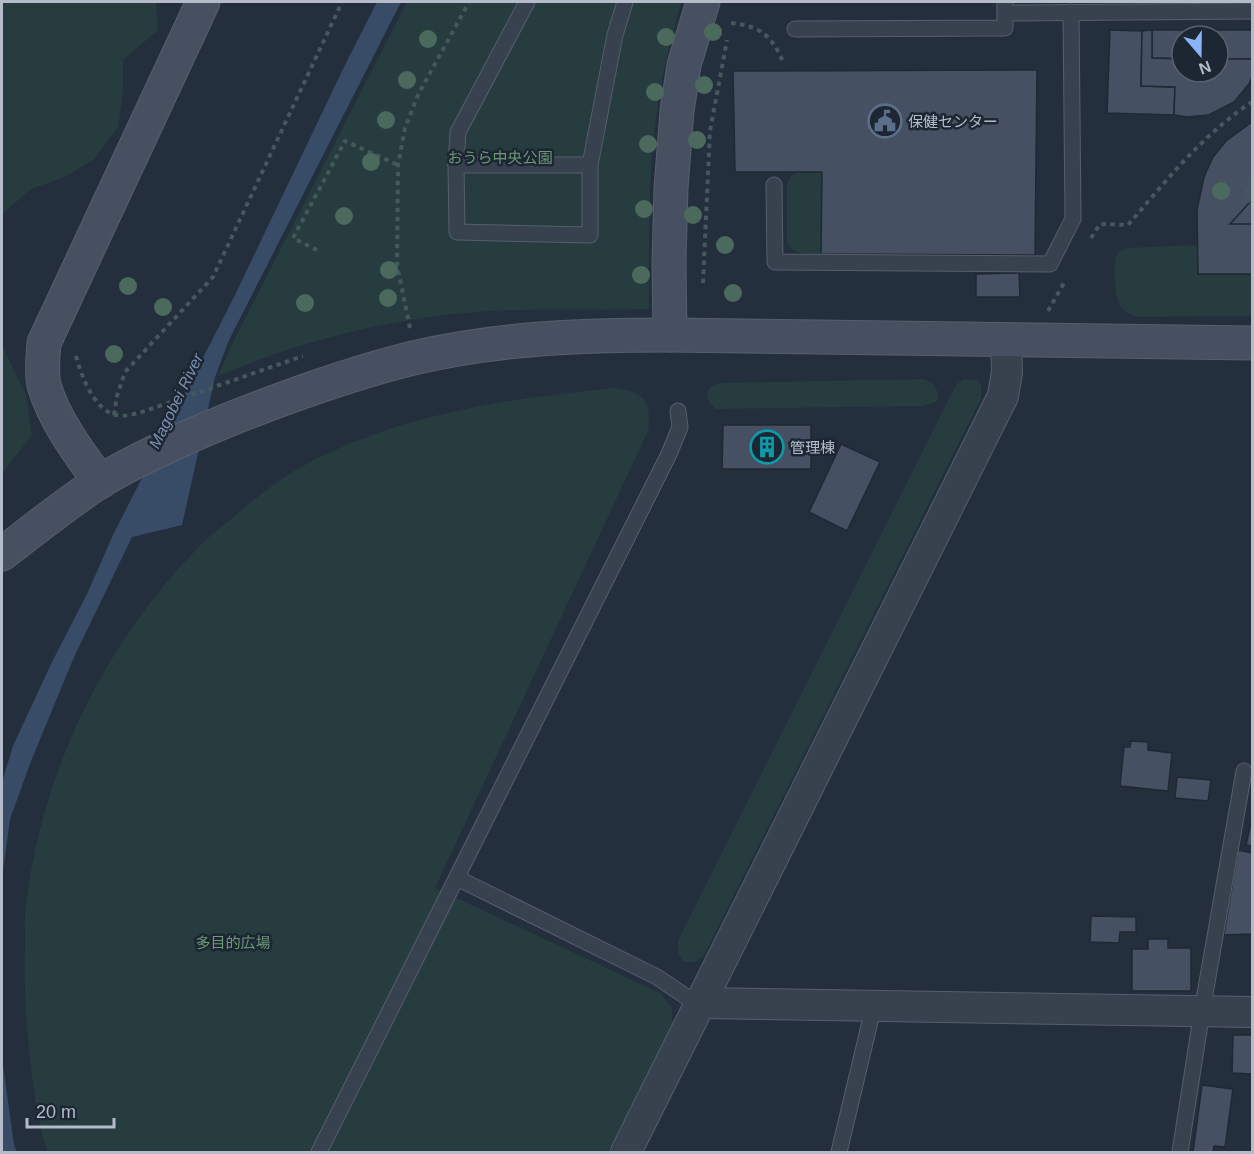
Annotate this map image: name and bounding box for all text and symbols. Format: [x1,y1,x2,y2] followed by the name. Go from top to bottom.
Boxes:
[1170,24,1230,84] north arrow
[1197,58,1213,78] text: N
[867,103,903,139] public building icon: 保健センター
[908,113,998,130] place label: 保健センター
[447,149,553,166] park label: おうら中央公園
[146,350,207,451] water label: Magobei River
[749,429,785,465] building icon: 管理棟
[790,439,835,456] place label: 管理棟
[195,934,271,951] park label: 多目的広場
[27,1091,114,1129] scale bar
[36,1102,76,1122] text: 20 m

